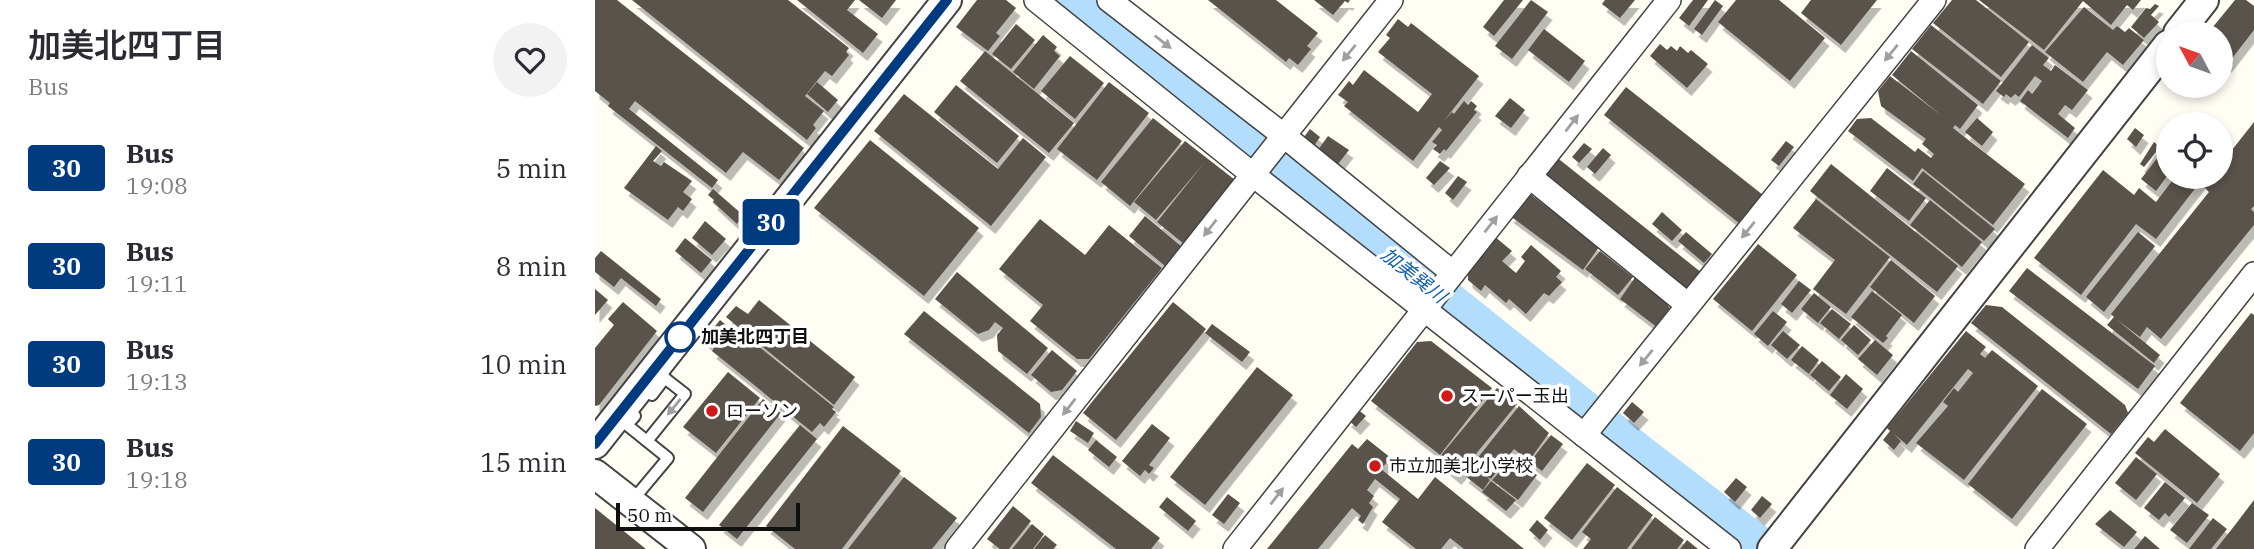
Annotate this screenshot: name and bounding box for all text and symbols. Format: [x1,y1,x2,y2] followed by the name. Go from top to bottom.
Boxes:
[2156,21,2233,98] north arrow
[2156,21,2233,189] map controls
[28,23,226,66] text: 加美北四丁目
[493,23,567,97] button: heart
[1153,34,1171,49] one-way arrow
[1342,45,1357,62] one-way arrow
[1884,45,1899,62] one-way arrow
[28,71,69,101] text: Bus
[2156,112,2233,189] button: locate
[1564,114,1579,132] one-way arrow
[126,136,174,170] text: Bus
[496,151,567,185] text: 5 min
[52,152,81,184] text: 30
[126,170,188,200] text: 19:08
[739,199,803,245] line badge: 30
[757,206,785,238] text: 30
[1484,216,1499,234] one-way arrow
[1203,219,1218,236] one-way arrow
[1741,221,1756,239] one-way arrow
[126,234,174,268] text: Bus
[1377,242,1453,309] water label: 加美巽川
[496,249,567,283] text: 8 min
[52,250,81,282] text: 30
[126,268,188,298] text: 19:11
[665,322,695,352] marker: 加美北四丁目
[701,325,809,348] place label: 加美北四丁目
[126,332,174,366] text: Bus
[480,347,567,381] text: 10 min
[52,348,81,380] text: 30
[1639,349,1654,366] one-way arrow
[126,366,188,396] text: 19:13
[1461,384,1569,407] place label: スーパー玉出
[1439,388,1455,404] marker: スーパー玉出
[1062,397,1077,415] one-way arrow
[667,398,682,416] one-way arrow
[726,399,798,422] place label: ローソン
[704,403,720,419] marker: ローソン
[126,430,174,464] text: Bus
[480,445,567,479] text: 15 min
[52,446,81,478] text: 30
[1389,454,1533,477] place label: 市立加美北小学校
[1367,458,1383,474] marker: 市立加美北小学校
[126,464,188,494] text: 19:18
[1269,487,1284,504] one-way arrow
[616,500,800,532] scale bar
[627,503,672,527] text: 50 m

